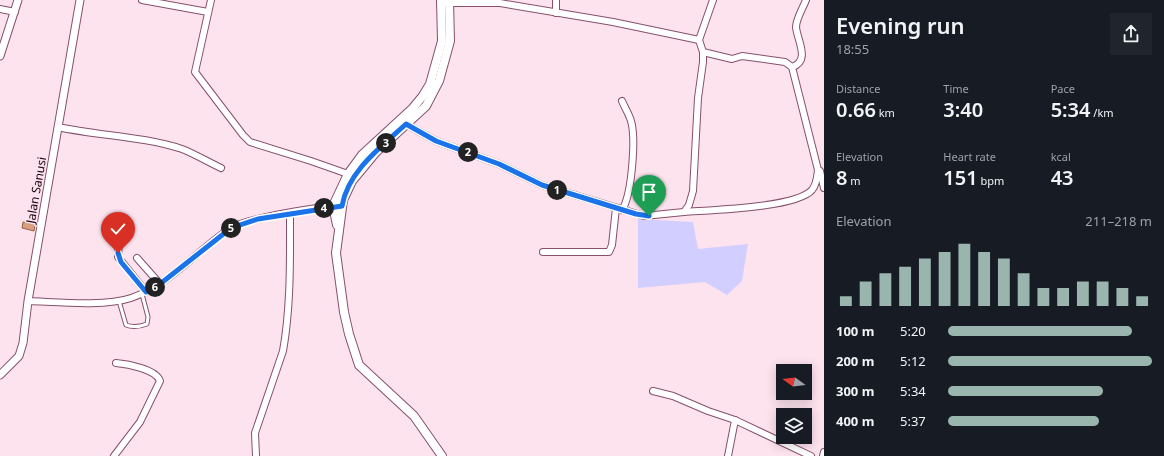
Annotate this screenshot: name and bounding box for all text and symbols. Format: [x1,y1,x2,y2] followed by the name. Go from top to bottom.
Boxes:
[836,10,965,40] text: Evening run
[1110,13,1152,55] button: share
[836,40,869,58] text: 18:55
[836,81,881,96] text: Distance
[943,81,969,96] text: Time
[1051,81,1075,96] text: Pace
[836,96,876,123] text: 0.66
[943,96,983,123] text: 3:40
[1051,96,1091,123] text: 5:34
[876,105,895,120] text: km
[1091,105,1114,120] text: /km
[376,133,396,153] pin: 3
[383,135,389,150] text: 3
[458,142,478,162] pin: 2
[465,144,471,159] text: 2
[836,149,883,164] text: Elevation
[943,149,996,164] text: Heart rate
[1051,149,1071,164] text: kcal
[22,155,50,226] street label: Jalan Sanusi
[836,164,847,191] text: 8
[943,164,978,191] text: 151
[1051,164,1074,191] text: 43
[847,173,861,188] text: m
[978,173,1004,188] text: bpm
[632,175,666,216] pin
[547,180,567,200] pin: 1
[638,181,660,203] icon: arrive
[554,182,560,197] text: 1
[314,198,334,218] pin: 4
[321,200,327,215] text: 4
[101,212,135,253] pin
[836,212,892,230] text: Elevation
[1085,212,1152,230] text: 211–218 m
[107,218,129,240] icon: check
[221,218,241,238] pin: 5
[228,220,234,235] text: 5
[145,277,165,297] pin: 6
[152,279,158,294] text: 6
[836,322,874,340] text: 100 m
[900,322,926,340] text: 5:20
[836,352,874,370] text: 200 m
[900,352,926,370] text: 5:12
[776,364,812,400] north arrow
[776,364,812,444] map controls
[836,382,874,400] text: 300 m
[900,382,926,400] text: 5:34
[776,408,812,444] button: layers
[836,412,874,430] text: 400 m
[900,412,926,430] text: 5:37

